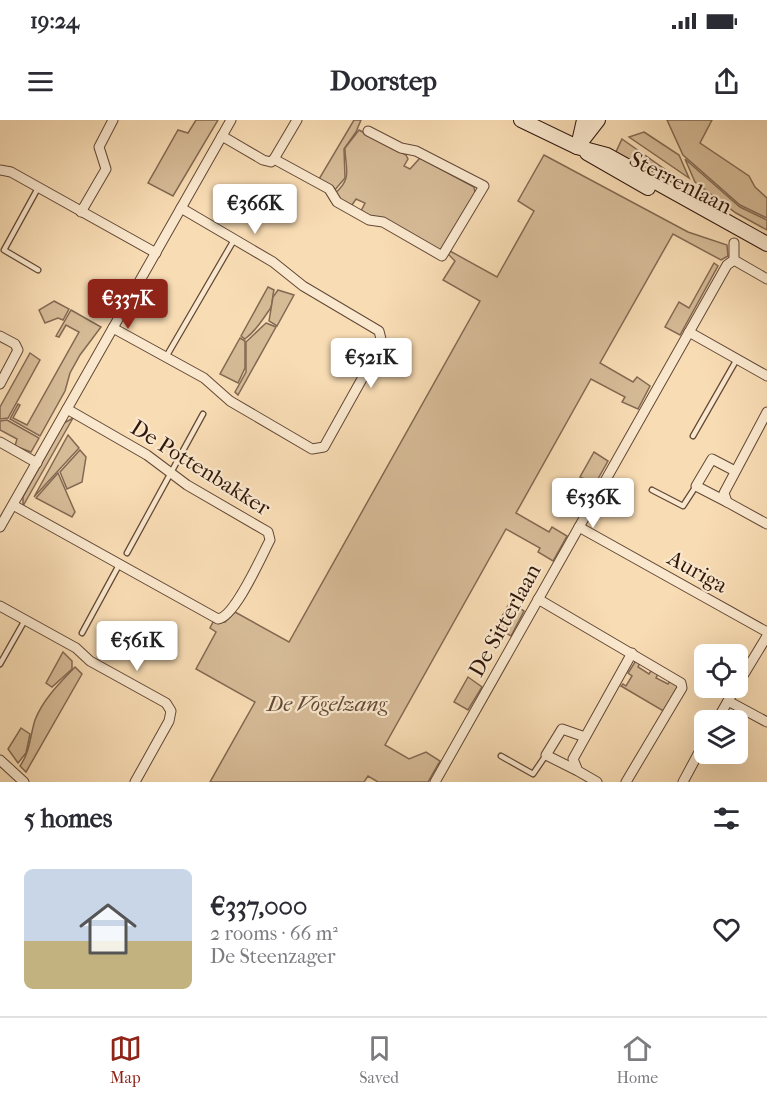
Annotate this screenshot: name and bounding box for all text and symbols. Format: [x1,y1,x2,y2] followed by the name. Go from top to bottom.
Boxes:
[30,8,79,34] text: 19:24
[24,65,57,98] icon: menu
[330,65,437,97] text: Doorstep
[710,65,743,98] icon: share
[625,146,736,220] street label: Sterrenlaan
[213,184,297,235] pin: €366K
[227,192,283,215] text: €366K
[86,279,170,330] pin: €337K
[102,287,154,310] text: €337K
[329,338,413,389] pin: €521K
[345,346,397,369] text: €521K
[126,415,276,522] street label: De Pottenbakker
[551,478,635,529] pin: €536K
[566,486,620,509] text: €536K
[662,544,733,599] street label: Auriga
[463,559,547,681] street label: De Sitterlaan
[95,621,179,672] pin: €561K
[111,629,163,652] text: €561K
[694,644,748,764] map controls
[694,644,748,698] button: locate
[265,691,387,717] park label: De Vogelzang
[694,710,748,764] button: layers
[710,802,743,835] icon: filters
[24,803,112,834] text: 5 homes
[210,891,307,922] text: €337,000
[72,893,144,965] icon: home
[710,913,743,946] icon: heart
[210,922,338,945] text: 2 rooms · 66 m²
[210,945,336,968] text: De Steenzager
[109,1032,142,1087] tab: Map
[359,1032,399,1087] tab: Saved
[617,1032,658,1087] tab: Home

